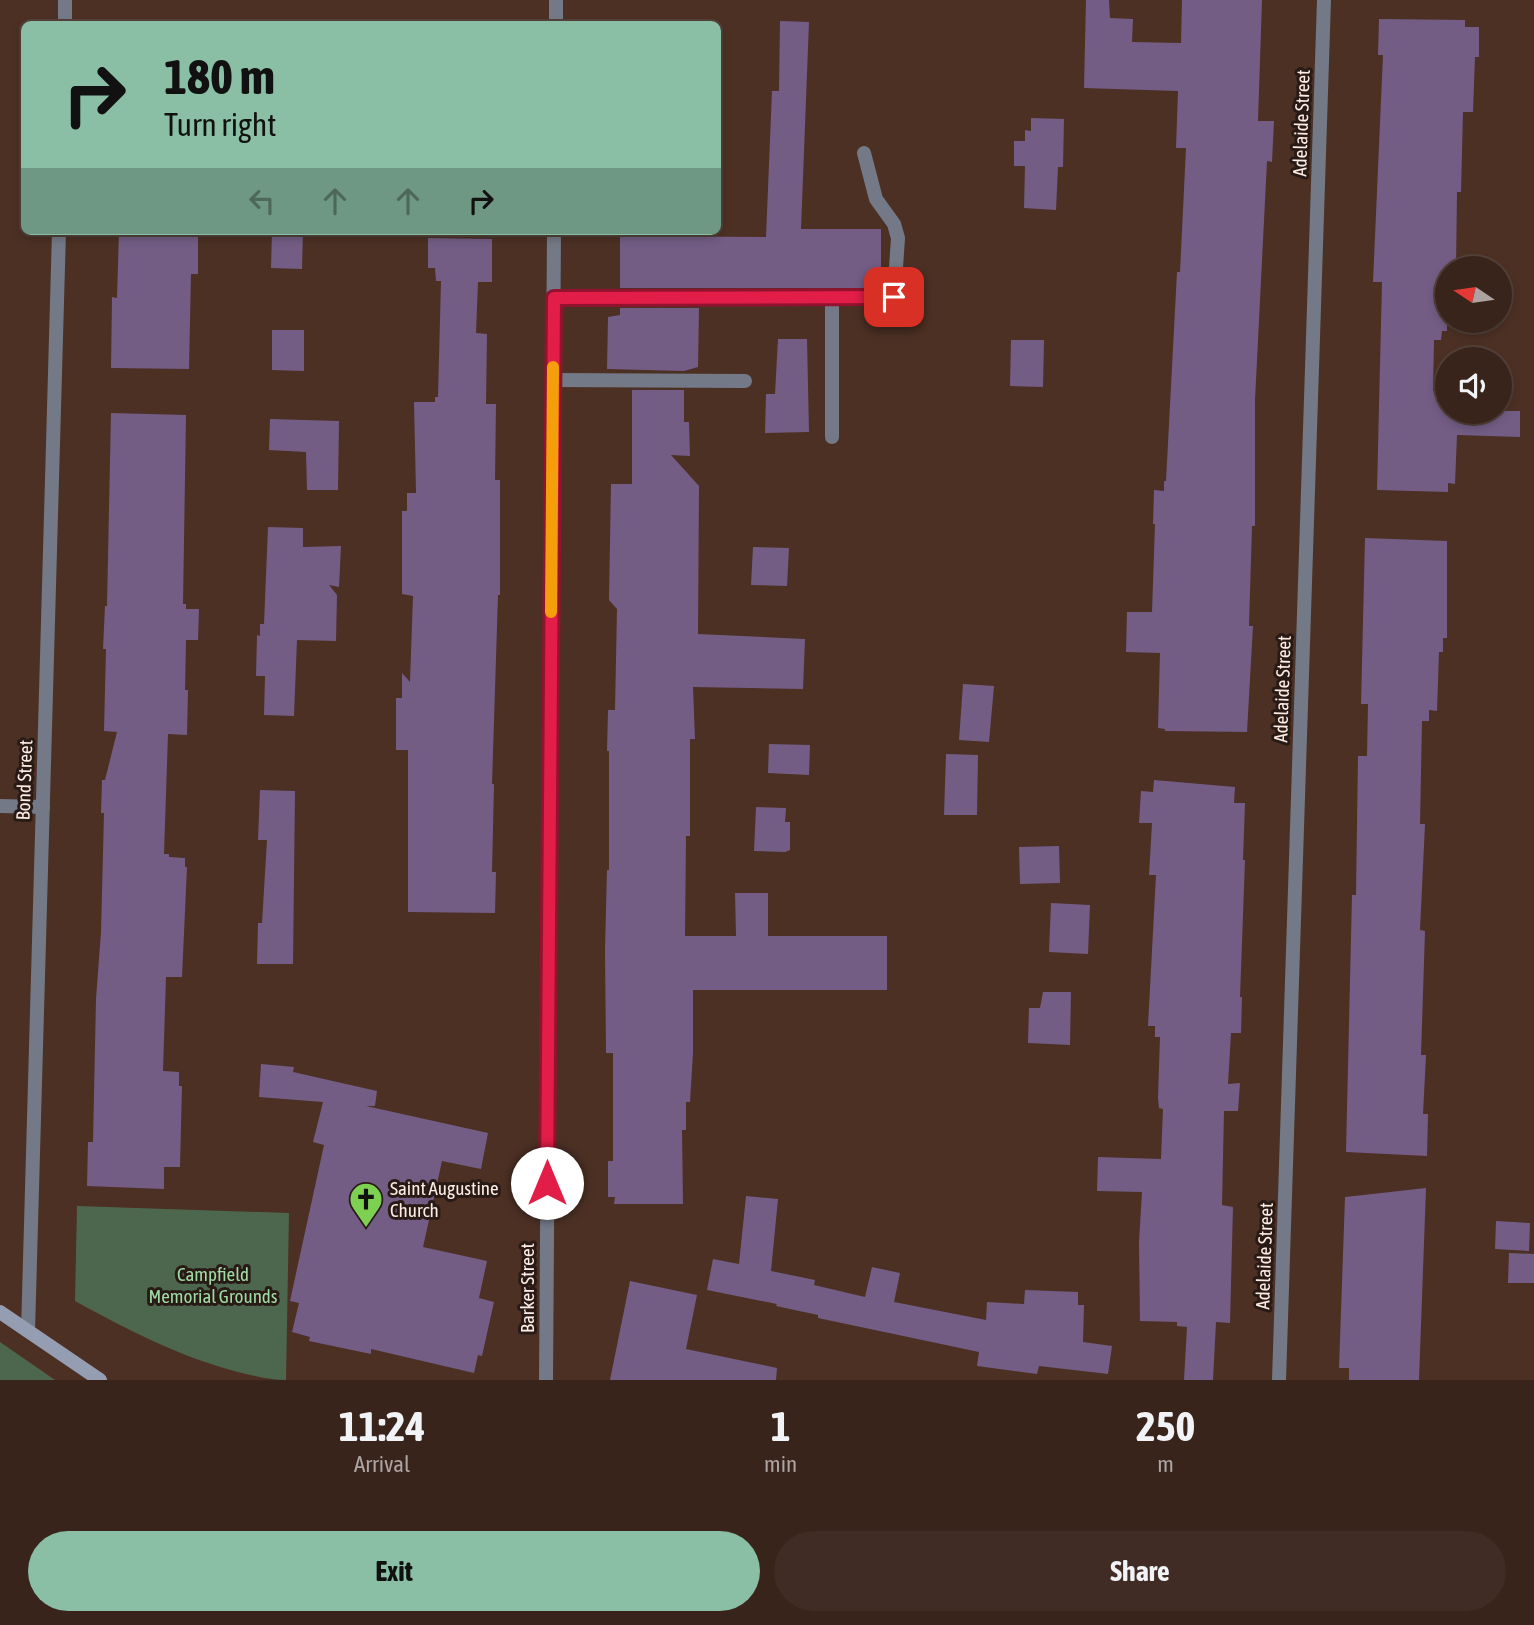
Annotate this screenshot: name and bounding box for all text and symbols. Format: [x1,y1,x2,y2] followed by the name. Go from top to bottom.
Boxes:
[164,48,275,104] text: 180 m
[49,49,140,140] icon: right
[1288,69,1314,177] street label: Adelaide Street
[164,106,277,143] text: Turn right
[243,182,281,220] icon: left
[316,182,354,220] icon: ahead
[389,182,427,220] icon: ahead
[462,182,500,220] icon: right
[1435,256,1512,332] north arrow
[1435,256,1512,424] map controls
[864,267,924,327] pin
[875,278,913,316] icon: arrive
[1435,347,1512,424] button: sound
[1269,635,1295,743] street label: Adelaide Street
[12,739,36,821] street label: Bond Street
[510,1146,584,1220] position arrow
[390,1177,499,1221] place label: Saint Augustine Church
[347,1180,385,1229] church icon: Saint Augustine Church
[1251,1202,1277,1310] street label: Adelaide Street
[516,1243,538,1333] street label: Barker Street
[148,1263,278,1307] park label: Campfield Memorial Grounds
[339,1402,425,1450] text: 11:24
[771,1402,790,1450] text: 1
[1136,1402,1195,1450] text: 250
[354,1451,410,1477] text: Arrival
[764,1451,797,1477] text: min
[1157,1451,1174,1477] text: m
[28,1531,760,1611] button: Exit
[774,1531,1506,1611] button: Share

